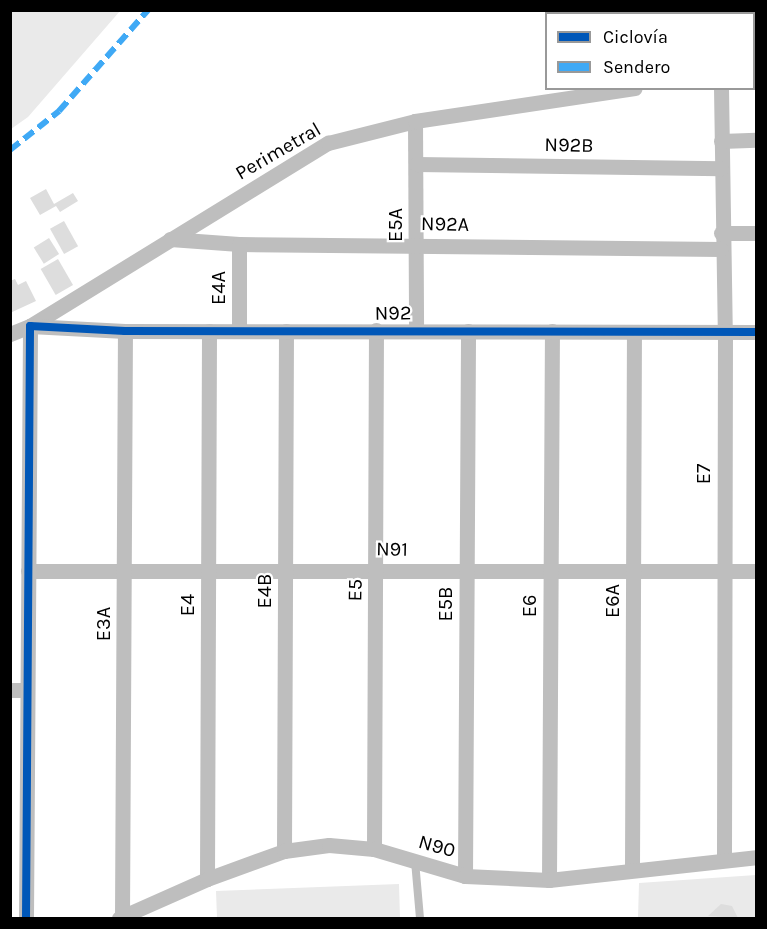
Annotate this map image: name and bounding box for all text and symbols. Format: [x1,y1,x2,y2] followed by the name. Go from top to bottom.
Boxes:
[545,12,755,90] legend
[603,26,668,48] text: Ciclovía
[603,56,670,78] text: Sendero
[231,117,325,185] street label: Perimetral
[544,133,594,157] street label: N92B
[383,208,407,242] street label: E5A
[421,212,469,236] street label: N92A
[206,271,230,305] street label: E4A
[374,301,412,325] street label: N92
[691,464,715,484] street label: E7
[376,537,408,561] street label: N91
[252,574,276,608] street label: E4B
[343,579,367,601] street label: E5
[600,584,624,618] street label: E6A
[433,587,457,621] street label: E5B
[175,594,199,616] street label: E4
[517,595,541,617] street label: E6
[91,607,115,641] street label: E3A
[416,829,458,863] street label: N90

